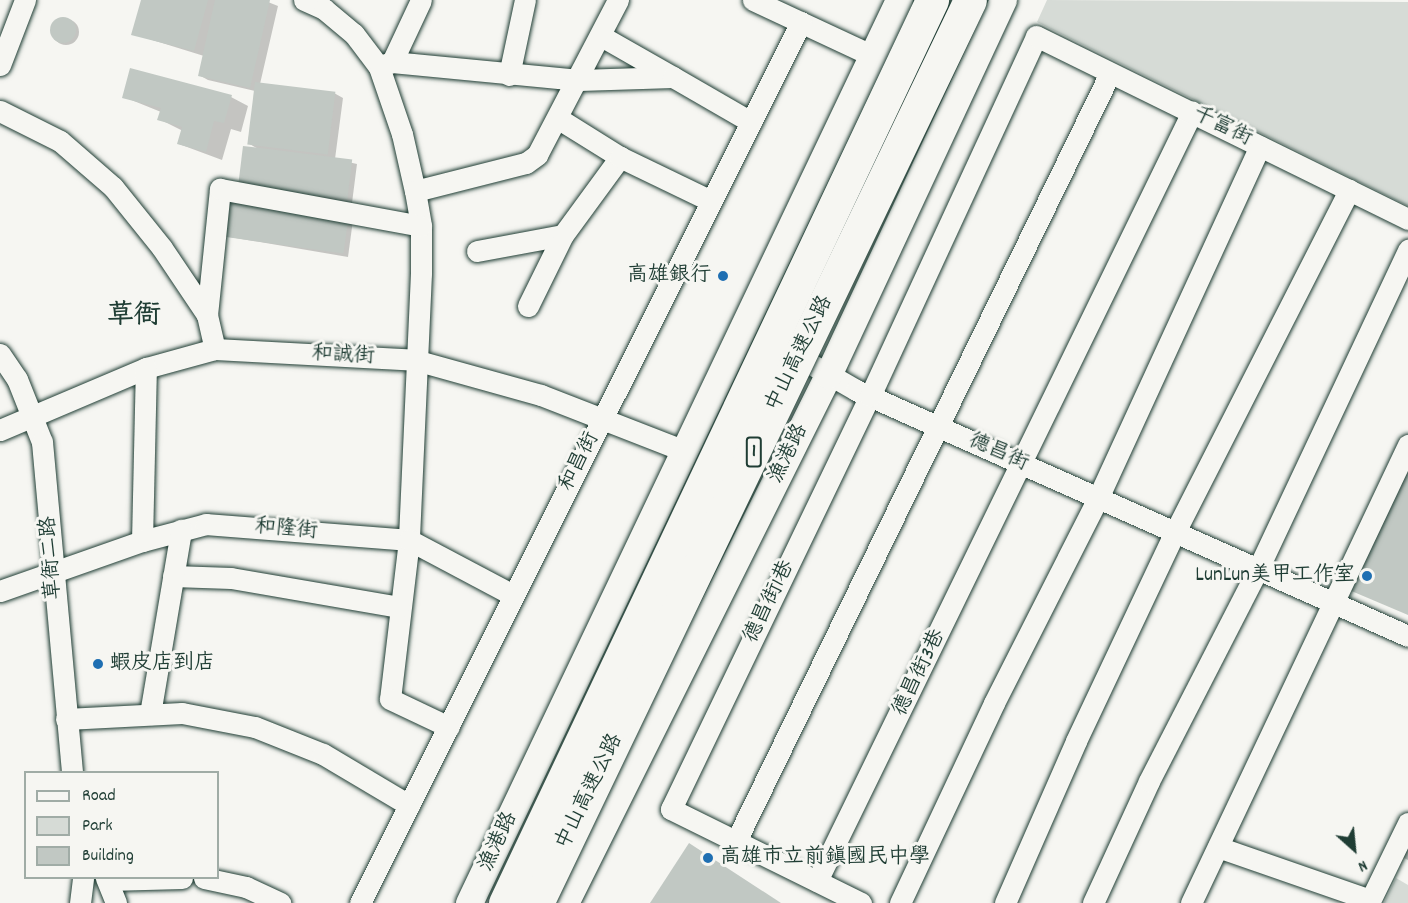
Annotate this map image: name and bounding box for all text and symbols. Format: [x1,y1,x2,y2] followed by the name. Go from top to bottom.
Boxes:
[1188,102,1256,152] street label: 千富街
[627,263,711,289] place label: 高雄銀行
[716,269,730,283] marker: 高雄銀行
[761,292,839,416] street label: 中山高速公路
[107,301,161,333] district label: 草衙
[311,342,375,370] street label: 和誠街
[764,420,814,488] street label: 漁港路
[554,428,606,496] street label: 和昌街
[964,429,1032,477] street label: 德昌街
[745,435,763,469] road number: 1
[37,515,67,601] street label: 草衙二路
[254,515,318,545] street label: 和隆街
[739,557,801,647] street label: 德昌街1巷
[1195,563,1355,589] place label: LunLun美甲工作室
[1360,569,1374,583] marker: LunLun美甲工作室
[888,626,952,720] street label: 德昌街3巷
[110,651,215,677] place label: 蝦皮店到店
[91,657,105,671] marker: 蝦皮店到店
[551,730,629,854] street label: 中山高速公路
[24,771,219,879] legend
[82,784,116,809] text: Road
[474,808,524,876] street label: 漁港路
[82,814,113,839] text: Park
[1324,819,1384,879] north arrow
[82,844,134,869] text: Building
[720,845,930,871] place label: 高雄市立前鎮國民中學
[701,851,715,865] marker: 高雄市立前鎮國民中學
[1354,853,1371,878] text: N

